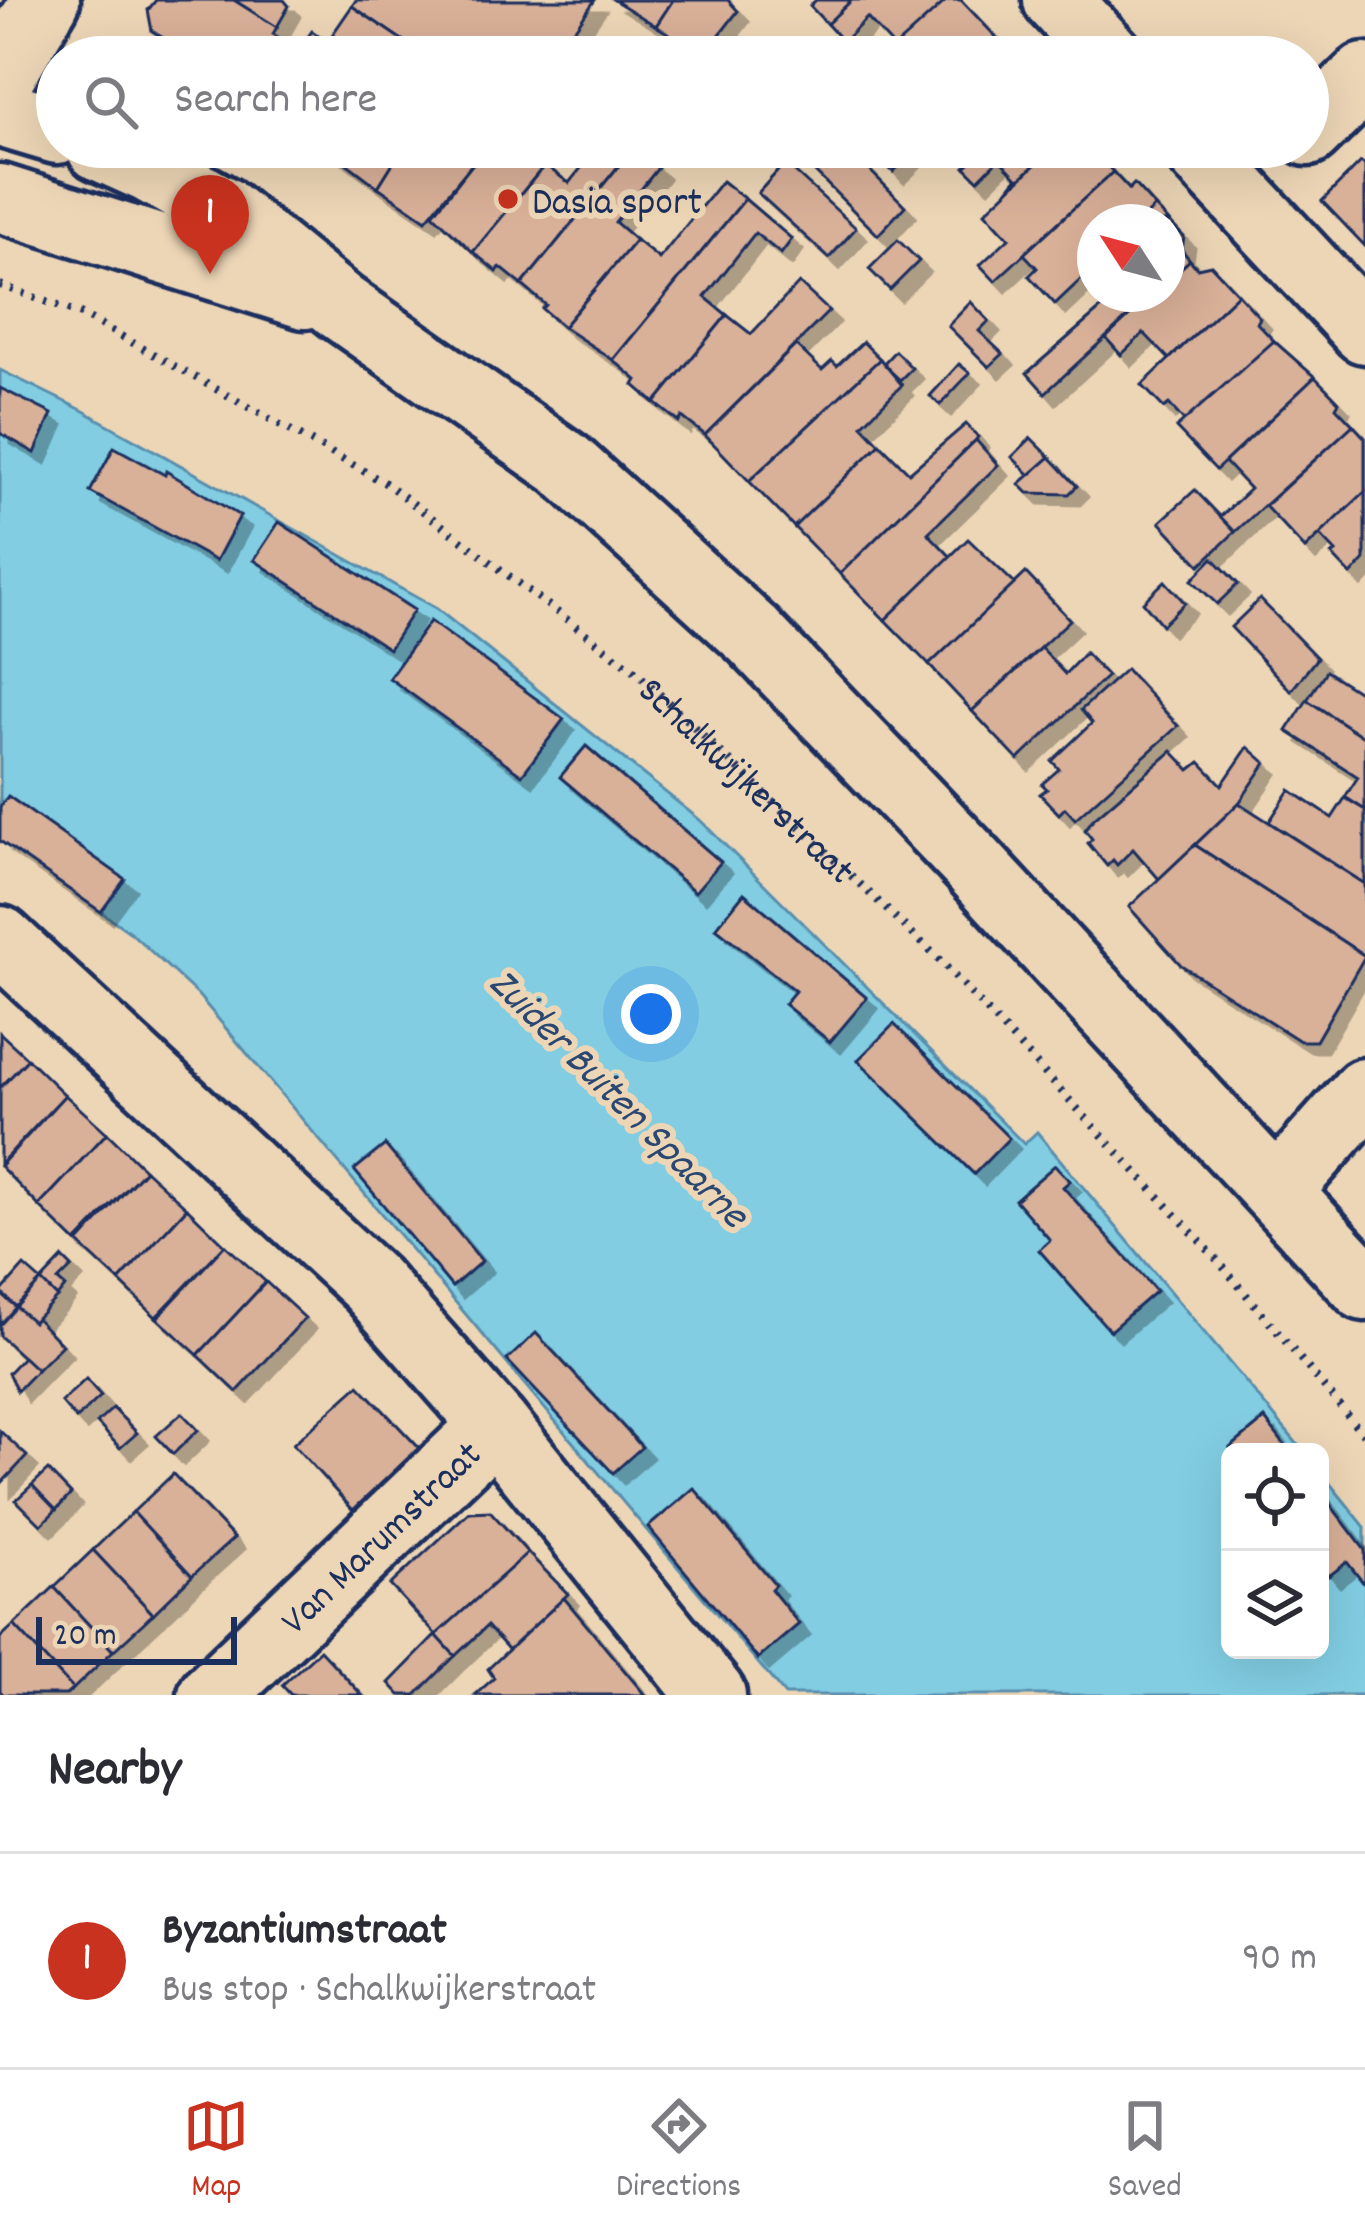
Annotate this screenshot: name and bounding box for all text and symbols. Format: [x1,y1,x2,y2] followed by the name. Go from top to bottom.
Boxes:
[36,36,1329,168] search box
[78,69,144,135] icon: search
[174,70,377,134] text: Search here
[171,175,249,274] pin: 1
[532,178,702,233] place label: Dasia sport
[495,186,521,212] marker: Dasia sport
[1077,204,1185,312] north arrow
[623,667,865,900] street label: Schalkwijkerstraat
[472,957,762,1247] water label: Zuider Buiten Spaarne
[621,984,681,1044] your location
[271,1431,497,1650] street label: Van Marumstraat
[1221,1443,1329,1659] map controls
[1221,1443,1329,1551] button: locate
[1221,1551,1329,1659] button: layers
[36,1611,237,1664] scale bar
[54,1614,117,1661] text: 20 m
[48,1737,181,1809] text: Nearby
[162,1901,447,1965] text: Byzantiumstraat
[83,1933,91,1988] text: 1
[1242,1933,1317,1988] text: 90 m
[162,1965,596,2020] text: Bus stop · Schalkwijkerstraat
[183,2093,249,2212] tab: Map
[616,2093,741,2212] tab: Directions
[1108,2093,1182,2212] tab: Saved

